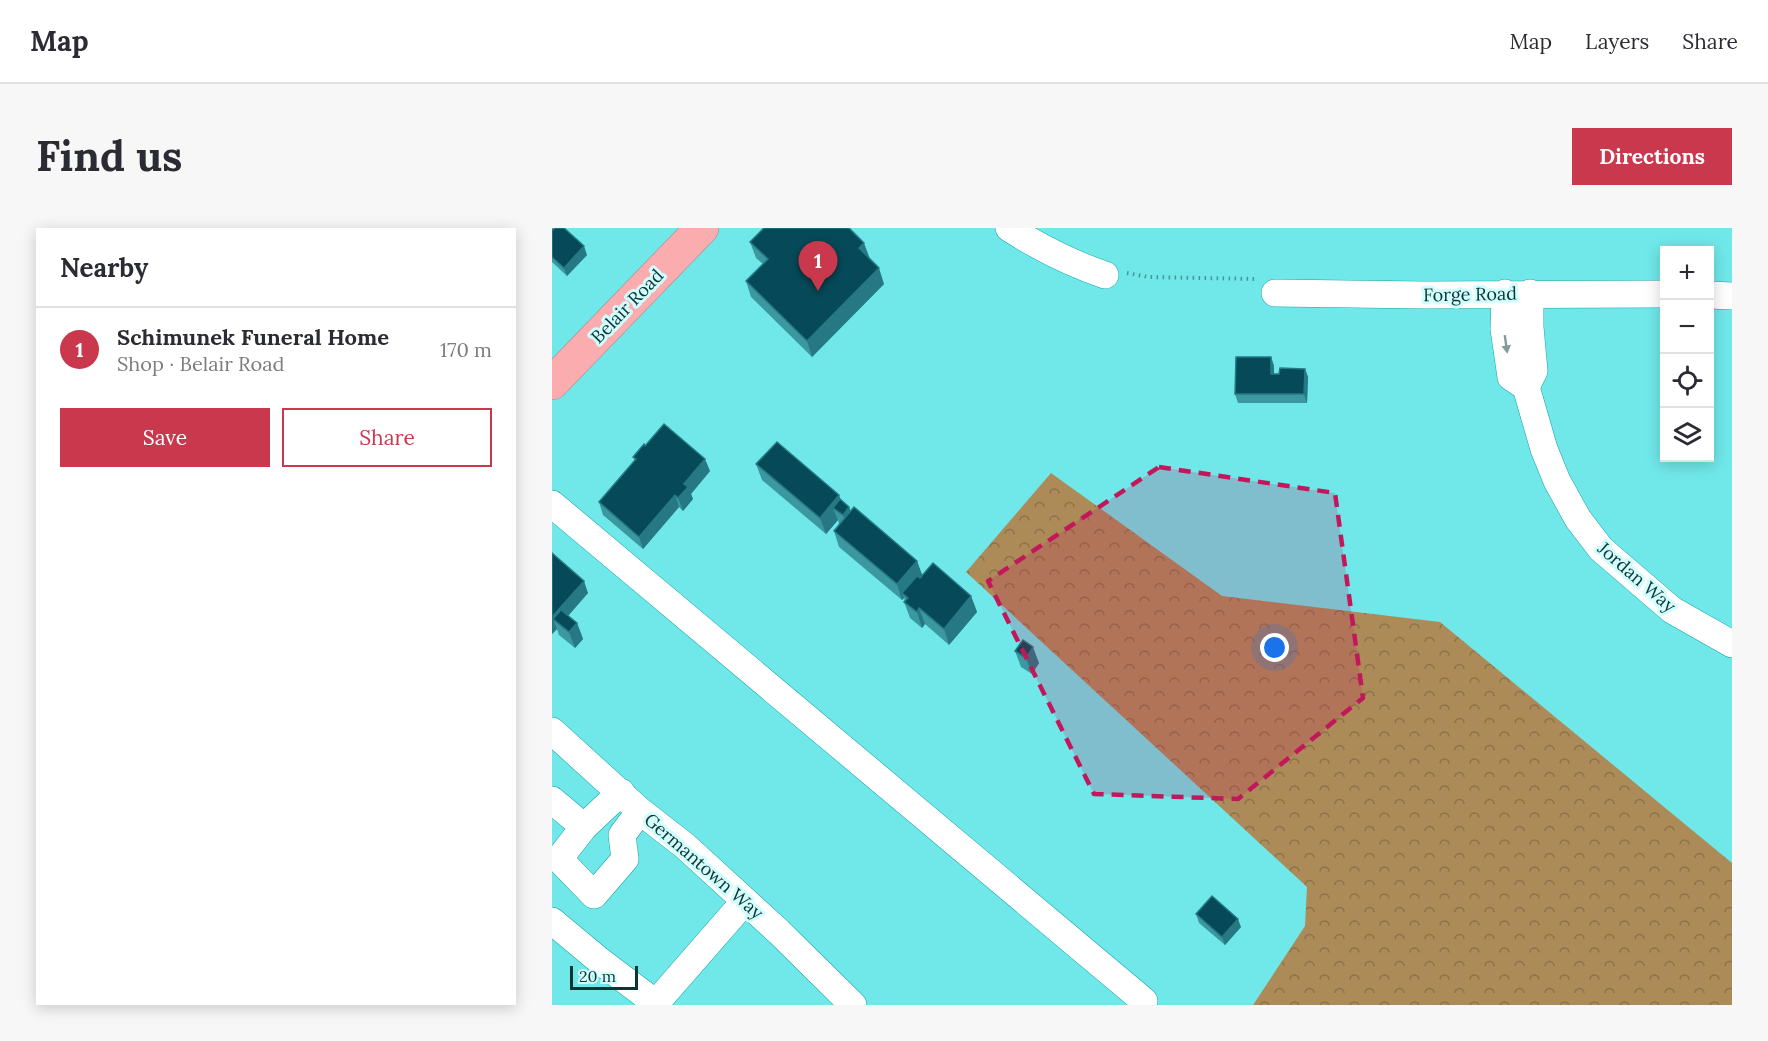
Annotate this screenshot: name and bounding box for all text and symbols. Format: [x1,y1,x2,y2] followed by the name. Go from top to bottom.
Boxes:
[30,23,89,59] text: Map
[1509,28,1552,55] text: Map
[1585,28,1649,55] text: Layers
[1682,28,1738,55] text: Share
[1572,128,1732,185] button: Directions
[36,129,182,183] text: Find us
[798,242,838,291] pin: 1
[1660,246,1714,462] map controls
[1660,246,1714,300] button: +
[60,251,148,284] text: Nearby
[586,264,668,348] street label: Belair Road
[1423,282,1517,306] street label: Forge Road
[1660,300,1714,354] button: −
[117,323,389,351] text: Schimunek Funeral Home
[1502,335,1511,354] one-way arrow
[75,337,84,362] text: 1
[440,337,492,362] text: 170 m
[117,351,284,376] text: Shop · Belair Road
[1660,354,1714,408] button: locate
[60,408,270,467] button: Save
[282,408,492,467] button: Share
[1660,408,1714,462] button: layers
[1592,536,1681,618] street label: Jordan Way
[1260,633,1289,662] your location
[640,808,769,924] street label: Germantown Way
[570,963,638,990] scale bar
[579,966,616,986] text: 20 m

